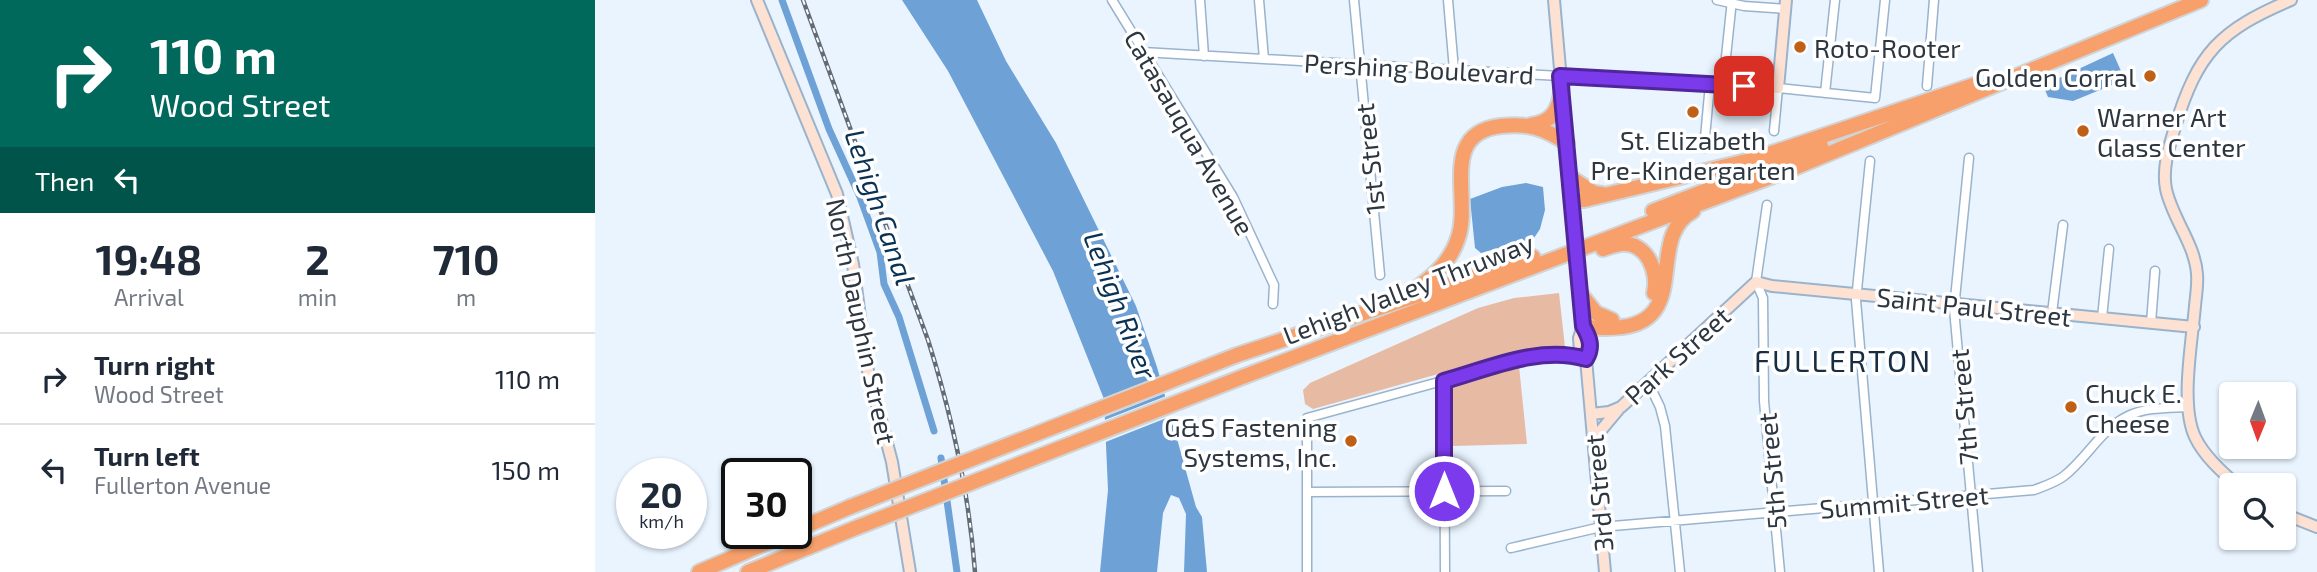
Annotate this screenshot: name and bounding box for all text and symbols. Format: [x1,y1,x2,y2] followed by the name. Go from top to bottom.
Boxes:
[1119,24,1261,240] street label: Catasauqua Avenue
[150,25,277,84] text: 110 m
[35,28,126,119] icon: right
[1814,32,1961,63] place label: Roto-Rooter
[1792,39,1808,55] marker: Roto-Rooter
[1303,47,1535,89] street label: Pershing Boulevard
[1714,56,1774,116] pin
[1975,61,2136,92] place label: Golden Corral
[1725,67,1763,105] icon: arrive
[2142,68,2158,84] marker: Golden Corral
[150,85,331,123] text: Wood Street
[2097,101,2246,162] place label: Warner Art Glass Center
[1348,102,1390,216] street label: 1st Street
[1685,104,1701,120] marker: St. Elizabeth Pre-Kindergarten
[2075,123,2091,139] marker: Warner Art Glass Center
[838,124,924,290] water label: Lehigh Canal
[1590,124,1796,185] place label: St. Elizabeth Pre-Kindergarten
[108,161,146,199] icon: left
[35,165,94,196] text: Then
[821,195,903,447] street label: North Dauphin Street
[1077,226,1165,385] water label: Lehigh River
[1278,226,1538,350] street label: Lehigh Valley Thruway
[96,233,202,283] text: 19:48
[305,233,330,283] text: 2
[433,233,499,283] text: 710
[1875,280,2073,332] street label: Saint Paul Street
[114,283,184,311] text: Arrival
[298,283,337,311] text: min
[456,283,476,311] text: m
[1618,300,1736,410] street label: Park Street
[1754,342,1932,378] district label: FULLERTON
[1942,348,1984,466] street label: 7th Street
[94,349,215,380] text: Turn right
[35,360,73,398] icon: right
[495,363,560,394] text: 110 m
[2085,377,2182,438] place label: Chuck E. Cheese
[94,380,224,408] text: Wood Street
[2219,382,2296,458] north arrow
[2219,382,2296,550] map controls
[2063,399,2079,415] marker: Chuck E. Cheese
[1164,411,1337,472] place label: G&S Fastening Systems, Inc.
[1750,411,1792,531] street label: 5th Street
[1343,433,1359,449] marker: G&S Fastening Systems, Inc.
[1577,433,1619,553] street label: 3rd Street
[94,440,200,471] text: Turn left
[35,451,73,489] icon: left
[491,454,560,485] text: 150 m
[1407,454,1481,528] position arrow
[721,458,812,549] speed limit sign: 30
[94,471,271,499] text: Fullerton Avenue
[640,473,683,515] text: 20
[2219,473,2296,550] button: search
[1818,478,1990,524] street label: Summit Street
[639,510,684,532] text: km/h

